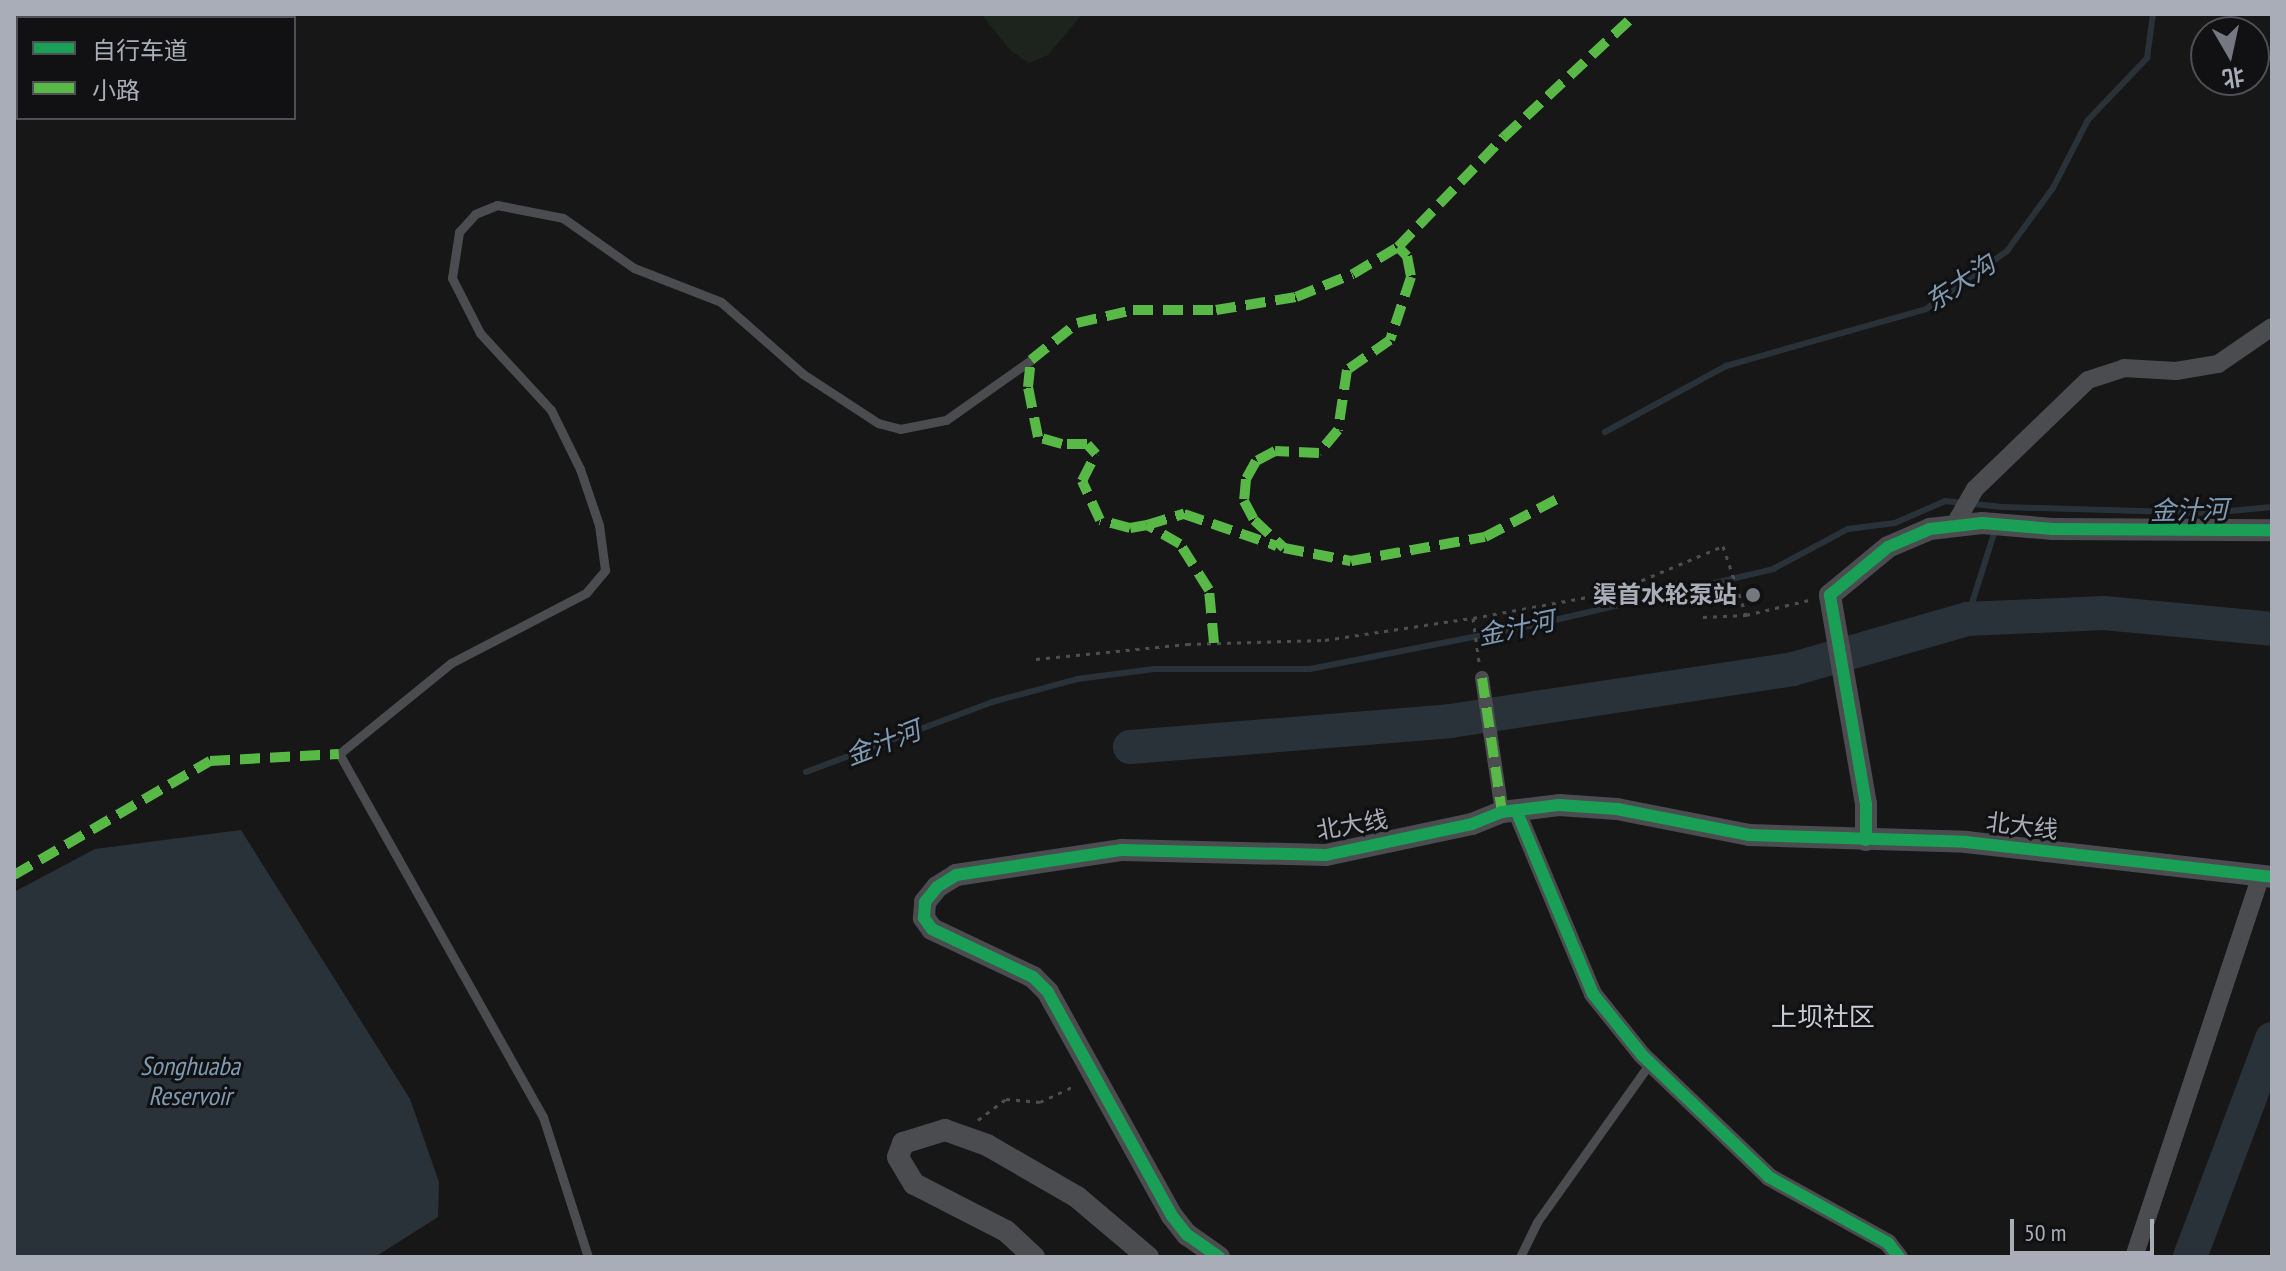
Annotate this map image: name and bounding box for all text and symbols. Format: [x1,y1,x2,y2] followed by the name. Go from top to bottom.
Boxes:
[16,16,296,120] legend
[2190,16,2270,96] north arrow
[92,35,188,66] text: 自行车道
[2220,62,2247,93] text: 北
[92,75,140,106] text: 小路
[1919,248,2001,318] water label: 东大沟
[2150,494,2228,526] water label: 金汁河
[1593,581,1737,609] place label: 渠首水轮泵站
[1744,586,1762,604] marker: 渠首水轮泵站
[1475,605,1557,651] water label: 金汁河
[841,714,925,772] water label: 金汁河
[1314,805,1390,845] street label: 北大线
[1985,807,2059,845] street label: 北大线
[1771,1001,1875,1033] district label: 上坝社区
[140,1050,240,1112] water label: Songhuaba Reservoir
[2014,1203,2158,1253] scale bar
[2024,1217,2066,1248] text: 50 m

